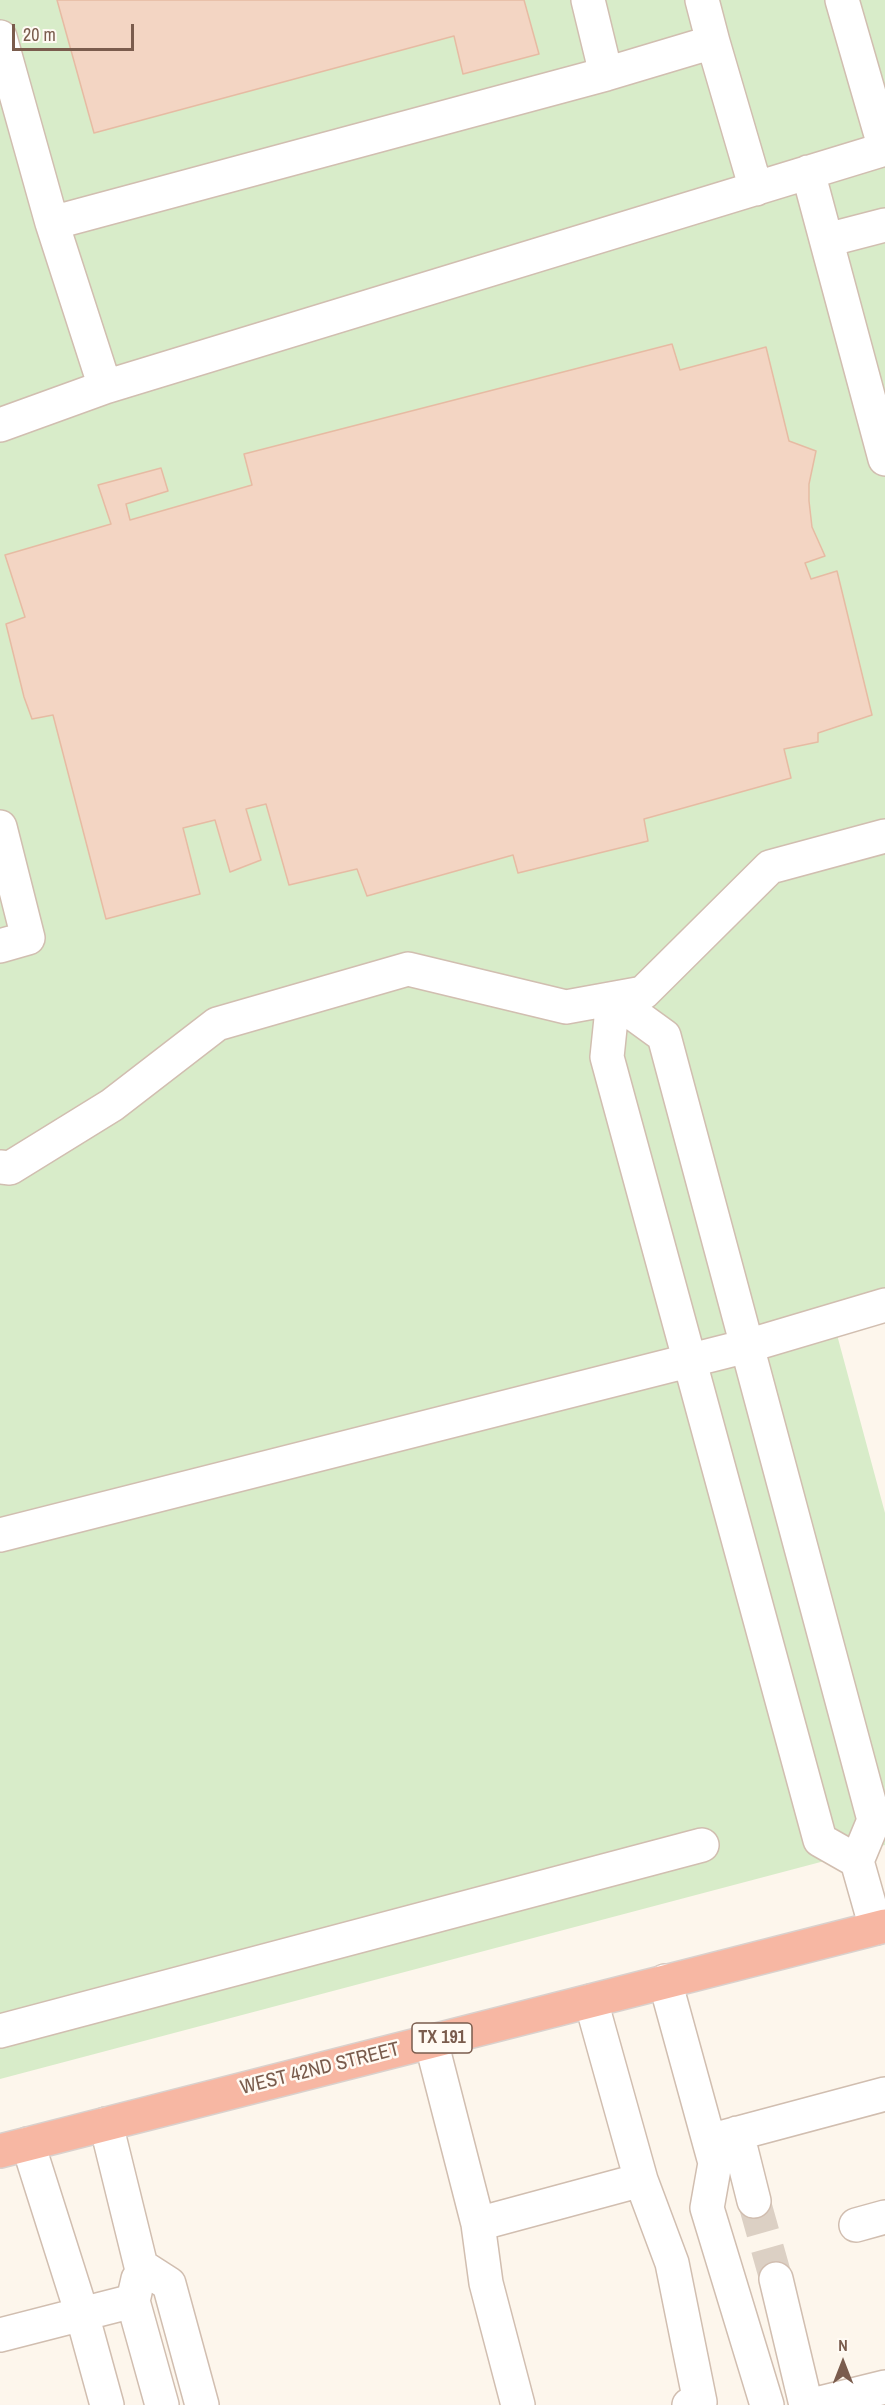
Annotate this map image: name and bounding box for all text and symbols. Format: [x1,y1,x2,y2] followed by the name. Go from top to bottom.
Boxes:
[15,12,136,50] scale bar
[23,22,56,47] text: 20 m
[412,2023,472,2053] road number: TX 191
[238,2038,402,2100] street label: WEST 42ND STREET
[813,2333,873,2393] north arrow
[838,2334,848,2356] text: N

